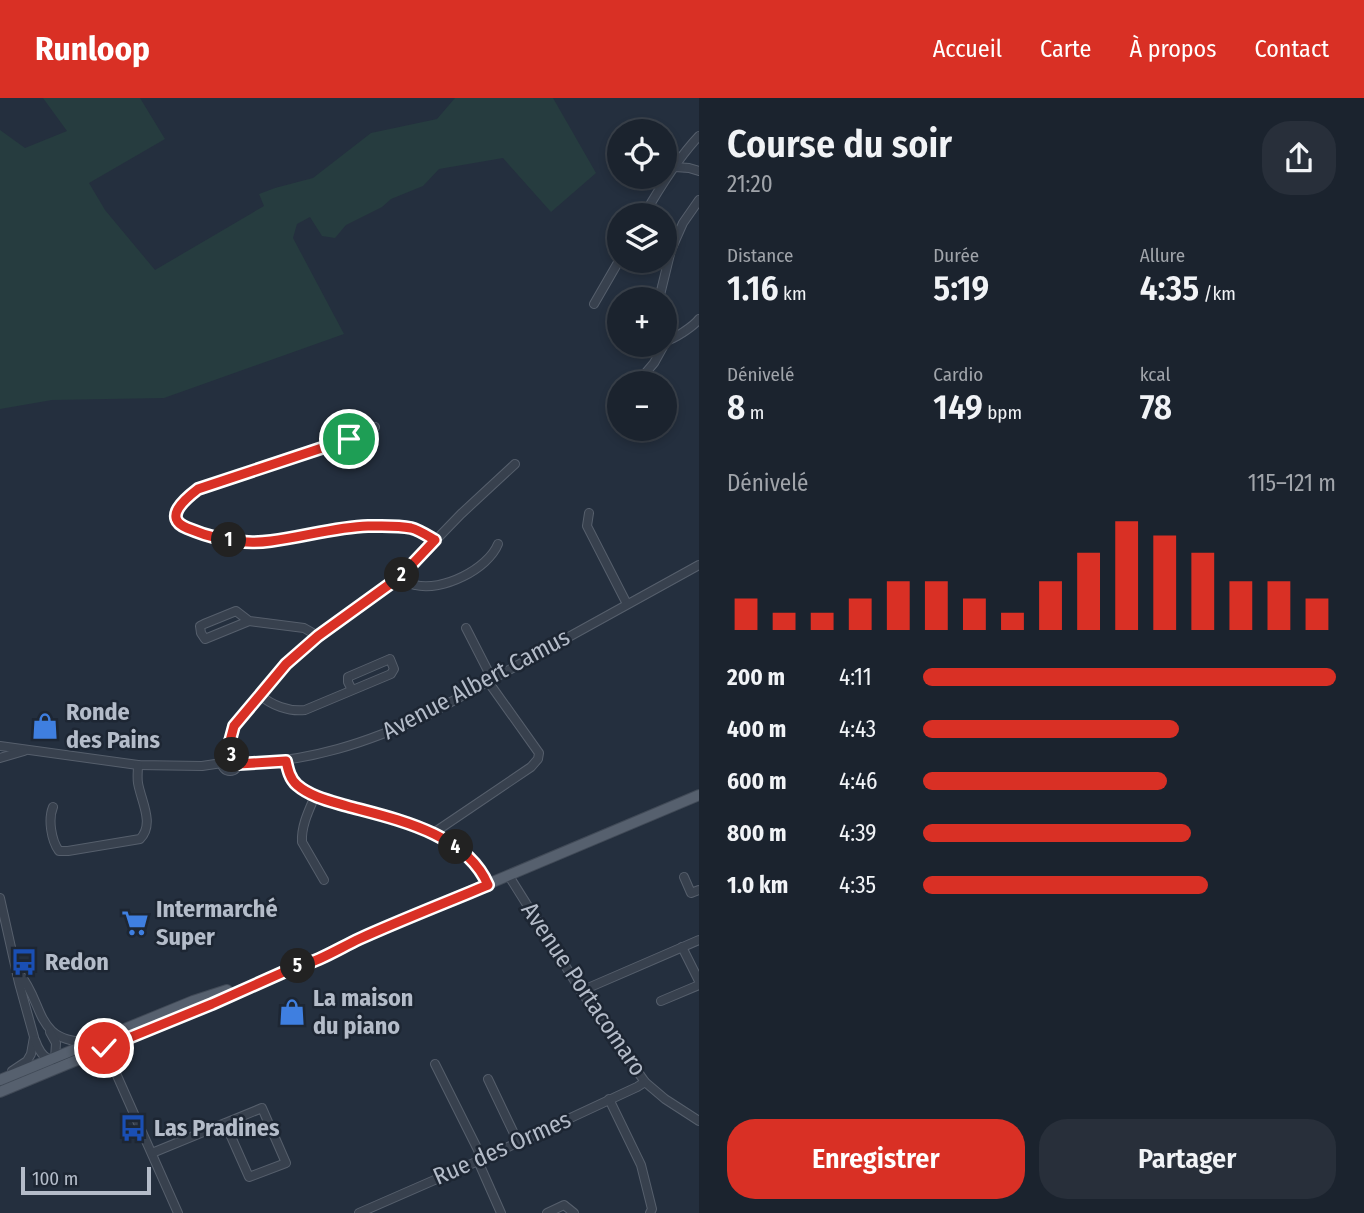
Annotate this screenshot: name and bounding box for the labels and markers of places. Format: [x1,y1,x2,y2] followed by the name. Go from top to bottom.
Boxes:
[319,409,379,469] pin
[212,522,246,558] pin: 1
[384,558,420,592] pin: 2
[66,698,160,754] place label: Ronde des Pains
[30,711,60,741] shop icon: Ronde des Pains
[215,738,250,772] pin: 3
[438,830,474,864] pin: 4
[156,895,278,951] place label: Intermarché Super
[120,908,150,938] supermarket icon: Intermarché Super
[9,947,39,977] bus stop icon: Redon
[45,948,109,976] place label: Redon
[280,948,316,984] pin: 5
[313,984,413,1040] place label: La maison du piano
[277,997,307,1027] shop icon: La maison du piano
[74,1018,134,1078] pin
[118,1113,148,1143] bus stop icon: Las Pradines
[154,1114,280,1142] place label: Las Pradines

